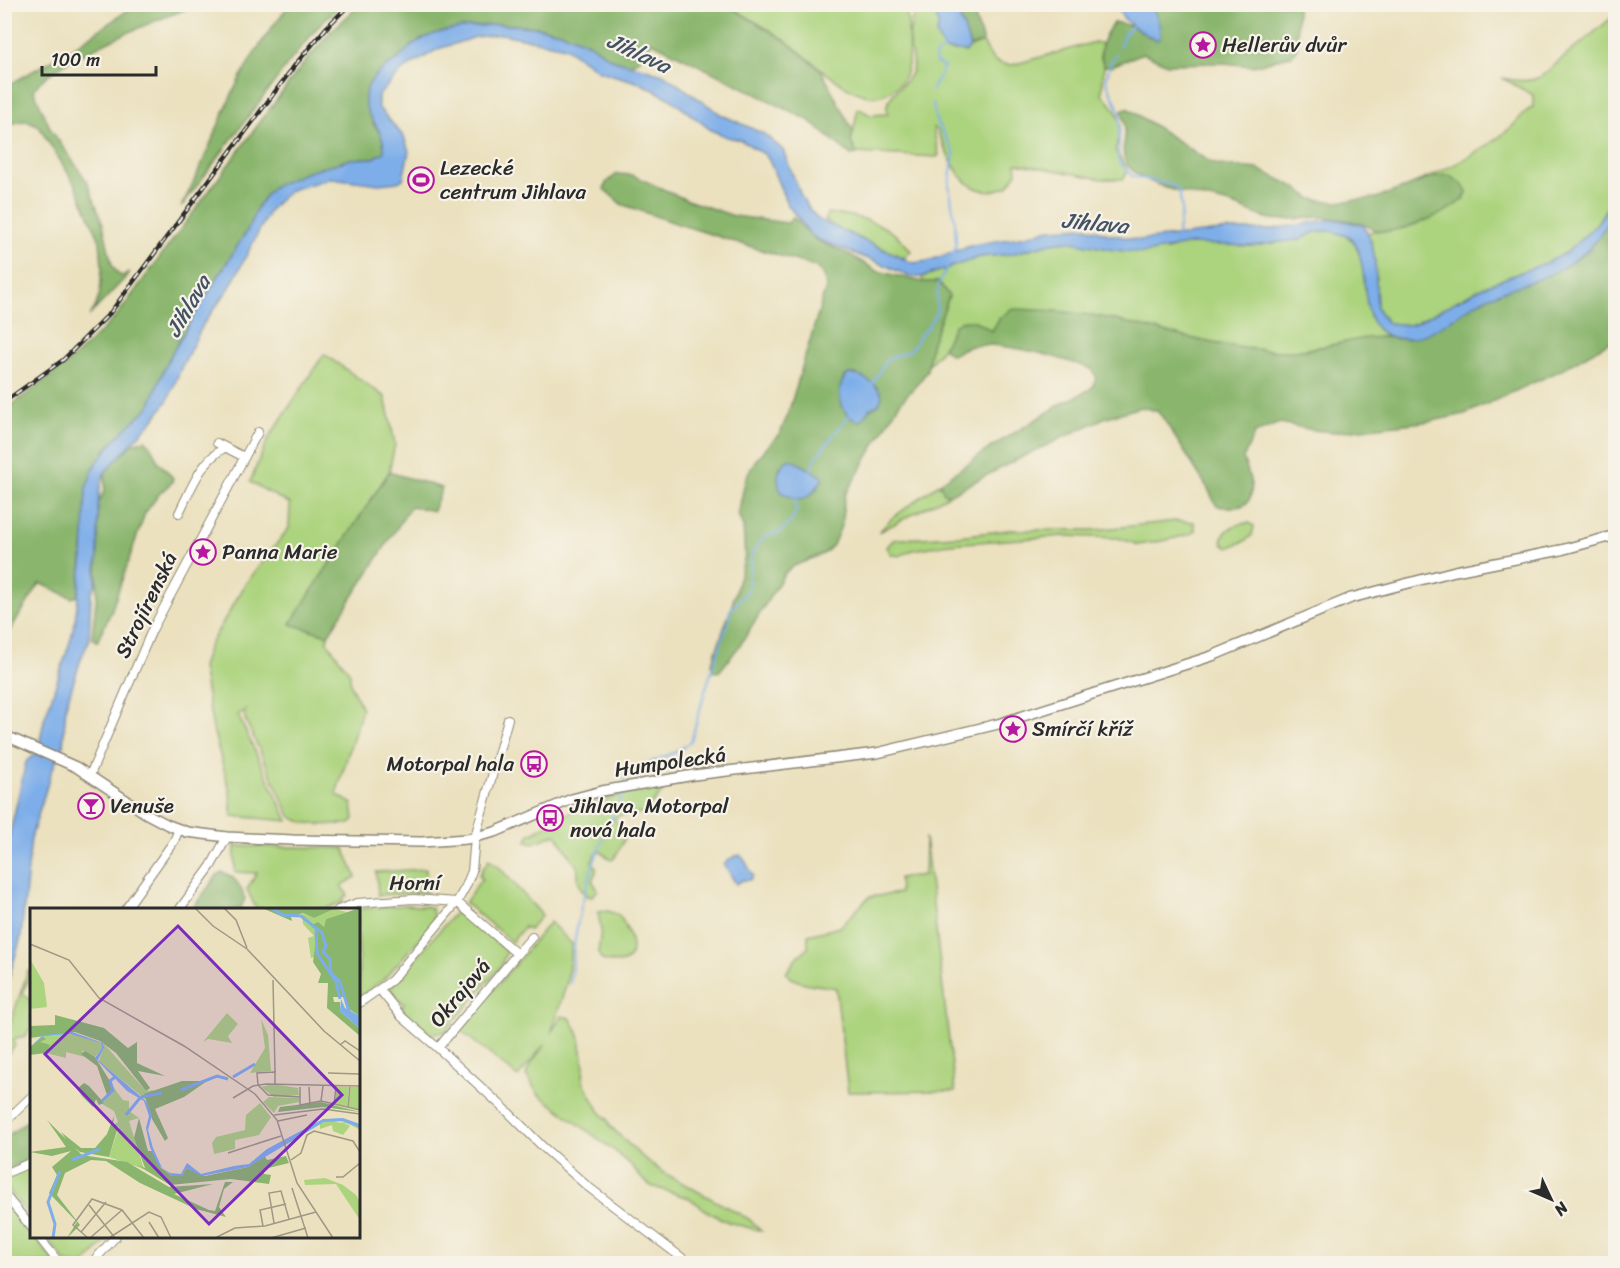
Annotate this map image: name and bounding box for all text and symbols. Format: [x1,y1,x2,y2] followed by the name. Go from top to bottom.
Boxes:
[601,21,679,86] water label: Jihlava
[1222,26,1348,64] place label: Hellerův dvůr
[1188,30,1218,60] place icon: Hellerův dvůr
[42,39,156,77] scale bar
[51,44,100,76] text: 100 m
[440,149,586,211] place label: Lezecké centrum Jihlava
[406,165,436,195] sports icon: Lezecké centrum Jihlava
[1060,201,1132,245] water label: Jihlava
[154,266,222,345] water label: Jihlava
[222,533,338,571] place label: Panna Marie
[188,537,218,567] place icon: Panna Marie
[104,545,188,665] street label: Strojírenská
[1032,710,1134,748] place label: Smírčí kříž
[998,714,1028,744] place icon: Smírčí kříž
[612,735,729,789] street label: Humpolecká
[387,745,514,783] place label: Motorpal hala
[519,749,549,779] bus stop icon: Motorpal hala
[110,787,174,825] place label: Venuše
[569,787,729,849] place label: Jihlava, Motorpal nová hala
[76,791,106,821] bar icon: Venuše
[535,803,565,833] bus stop icon: Jihlava, Motorpal nová hala
[389,864,443,902] street label: Horní
[30,908,360,1238] inset map
[419,949,501,1036] street label: Okrajová
[1521,1169,1581,1229] north arrow
[1547,1194,1576,1224] text: N

